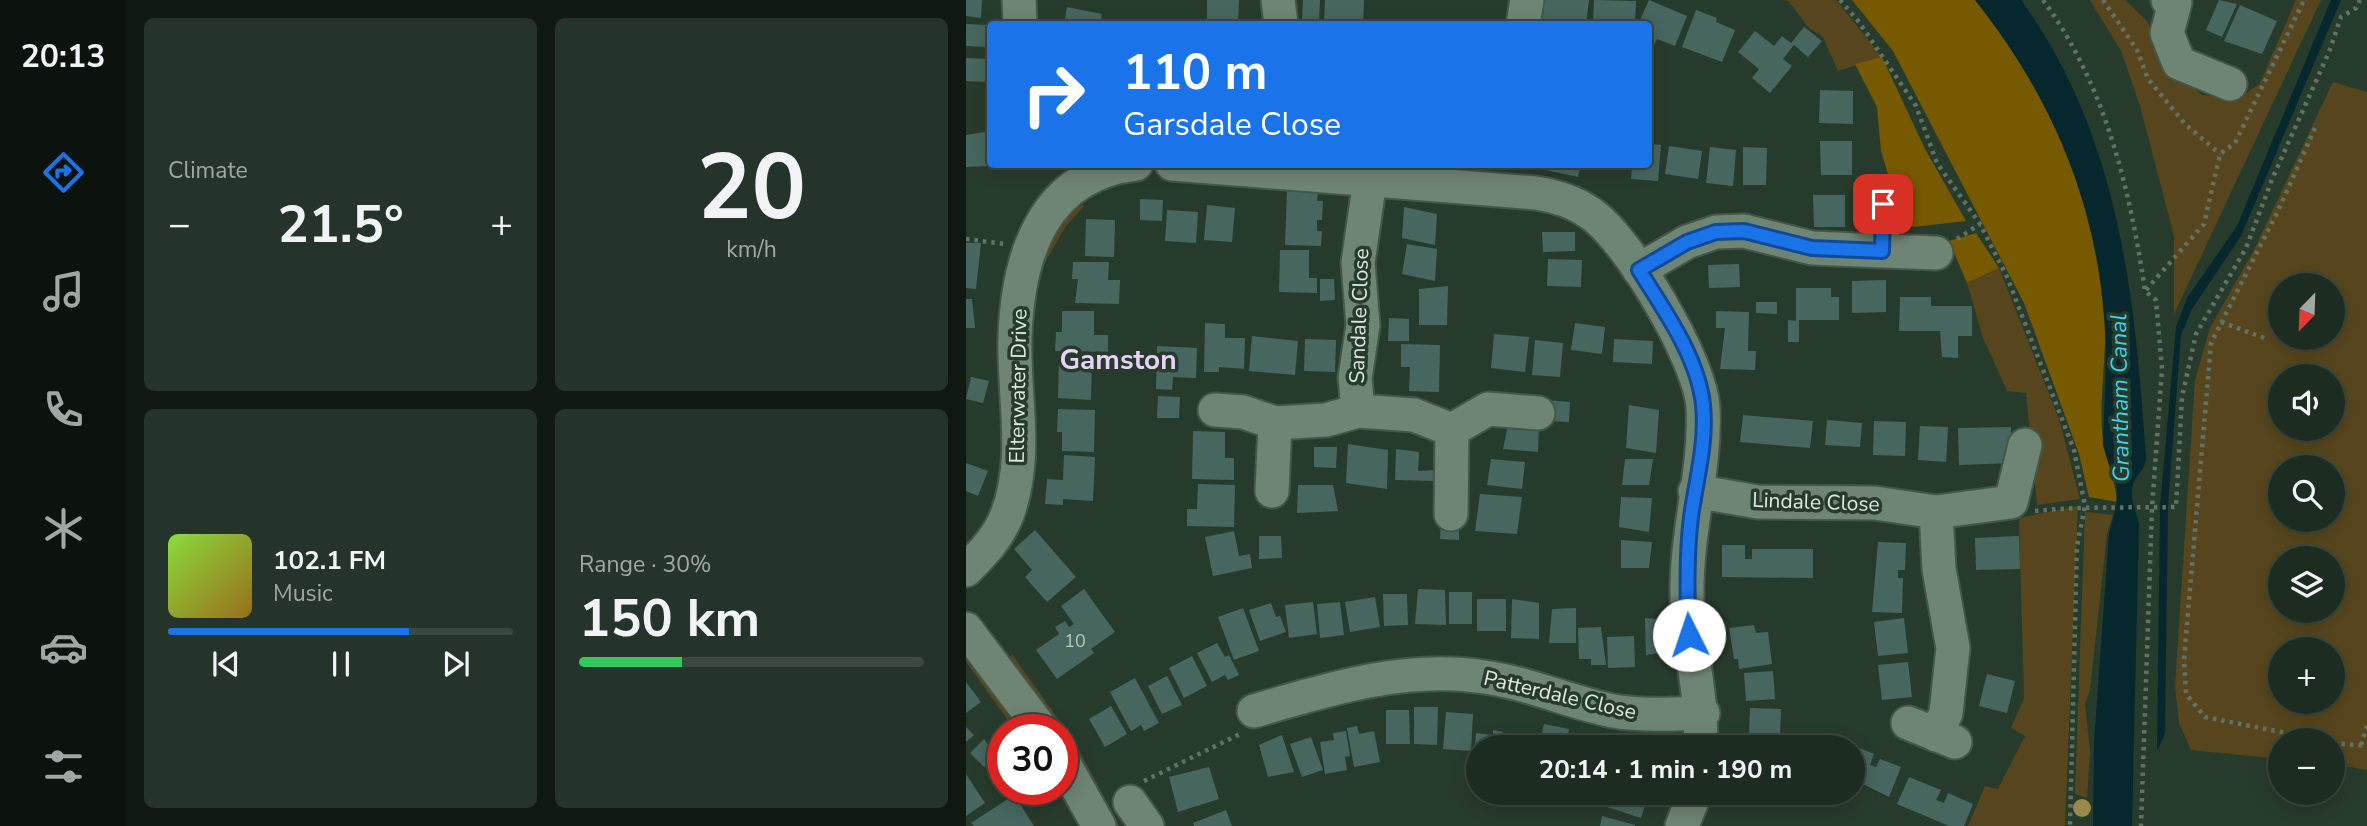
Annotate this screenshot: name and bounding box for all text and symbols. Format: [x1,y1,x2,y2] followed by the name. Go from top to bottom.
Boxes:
[21,35,105,78] text: 20:13
[1123,39,1267,106] text: 110 m
[1008,49,1099,140] icon: right
[1123,103,1341,146] text: Garsdale Close
[697,126,806,250] text: 20
[39,148,88,197] icon: directions
[168,155,248,186] text: Climate
[1853,174,1913,234] pin
[1864,185,1902,223] icon: arrive
[277,189,404,260] text: 21.5°
[168,199,191,250] text: −
[490,199,513,250] text: +
[726,234,777,265] text: km/h
[1343,248,1375,384] street label: Sandale Close
[39,267,88,316] icon: music
[2268,273,2345,350] north arrow
[2268,273,2345,805] map controls
[1003,308,1033,464] street label: Elterwater Drive
[2103,314,2137,482] water label: Grantham Canal
[1059,341,1177,379] district label: Gamston
[2268,364,2345,441] button: sound
[39,385,88,434] icon: phone
[2268,455,2345,532] button: search
[1752,486,1880,518] street label: Lindale Close
[39,504,88,553] icon: climate
[273,543,386,578] text: 102.1 FM
[2268,546,2345,623] button: layers
[579,549,711,580] text: Range · 30%
[273,578,333,609] text: Music
[579,583,760,654] text: 150 km
[1652,598,1726,672] position arrow
[39,623,88,672] icon: car
[1064,629,1086,653] house number: 10
[2268,637,2345,714] button: +
[207,645,245,683] icon: previous
[322,645,360,683] icon: pause
[437,645,475,683] icon: next
[1481,664,1639,726] street label: Patterdale Close
[987,714,1078,805] speed limit sign: 30
[2268,728,2345,805] button: −
[39,742,88,791] icon: filters
[1539,752,1792,787] text: 20:14 · 1 min · 190 m

